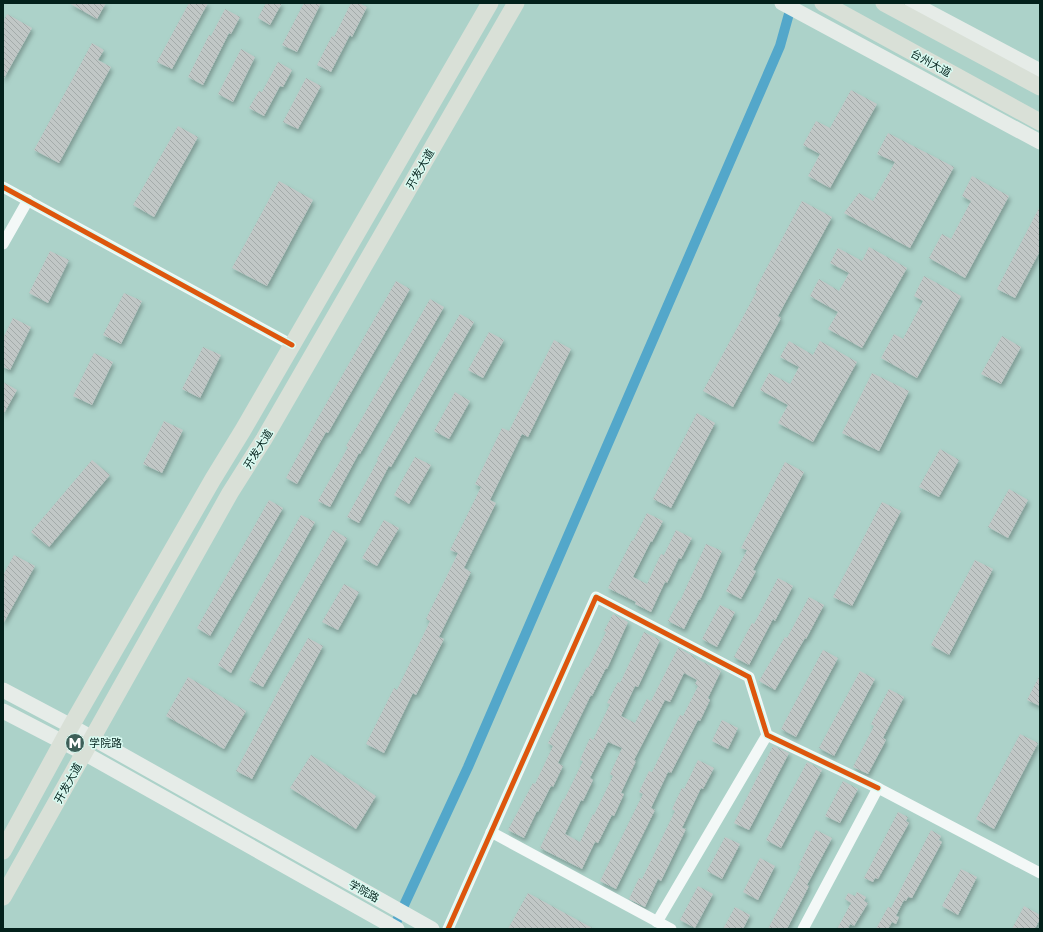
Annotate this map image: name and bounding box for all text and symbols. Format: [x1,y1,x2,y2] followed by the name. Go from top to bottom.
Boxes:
[909,47,953,79] street label: 台州大道
[404,147,436,191] street label: 开发大道
[241,427,275,471] street label: 开发大道
[64,732,86,754] metro station icon: 学院路
[89,737,122,749] place label: 学院路
[52,761,84,805] street label: 开发大道
[347,878,381,904] street label: 学院路

